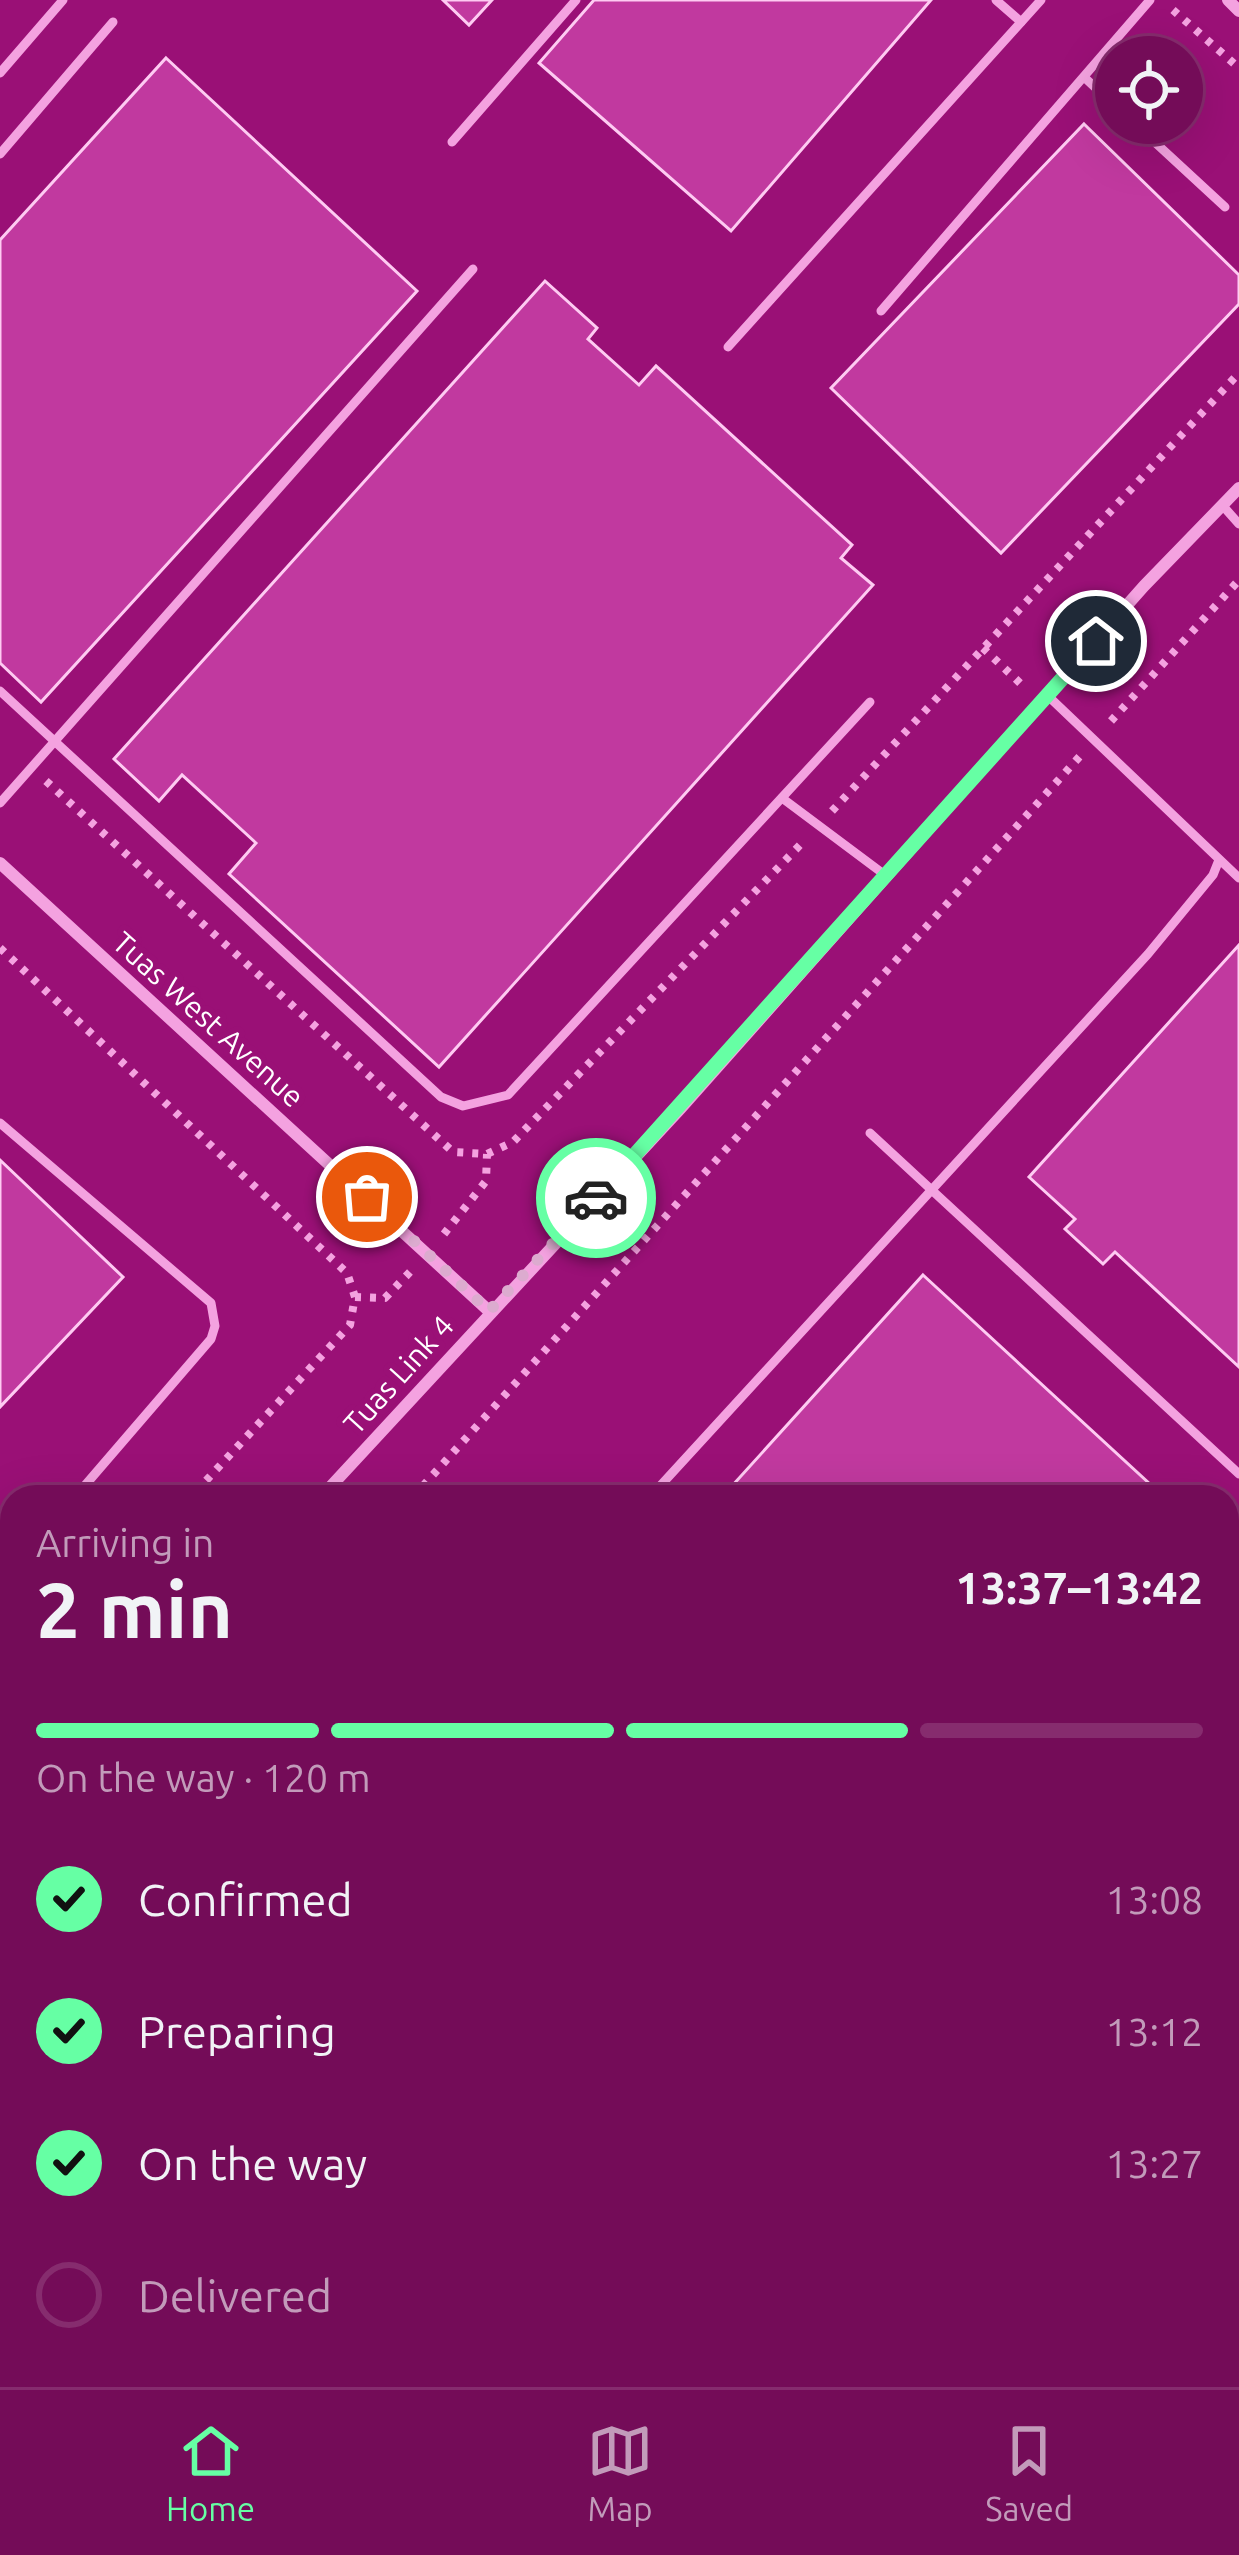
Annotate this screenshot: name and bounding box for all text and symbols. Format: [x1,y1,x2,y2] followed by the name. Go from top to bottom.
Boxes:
[1095,36,1203,144] map controls
[1095,36,1203,144] button: locate
[1045,590,1147,692] pin
[1063,608,1129,674] icon: home
[106,925,311,1114] street label: Tuas West Avenue
[536,1138,656,1258] courier
[316,1146,418,1248] pin
[334,1164,400,1230] icon: bag
[563,1165,629,1231] icon: car
[336,1308,460,1440] street label: Tuas Link 4
[36,1521,214,1564] text: Arriving in
[955,1562,1203,1613] text: 13:37–13:42
[36,1565,233,1653] text: 2 min
[36,1756,371,1799] text: On the way · 120 m
[36,1866,102,1932] icon: check
[138,1874,353,1925] text: Confirmed
[1105,1878,1203,1921] text: 13:08
[36,1998,102,2064] icon: check
[138,2006,336,2057] text: Preparing
[1105,2010,1203,2053] text: 13:12
[36,2130,102,2196] icon: check
[138,2138,367,2189] text: On the way
[1105,2142,1203,2185] text: 13:27
[138,2270,332,2321] text: Delivered
[166,2418,255,2527] tab: Home
[587,2418,653,2527] tab: Map
[985,2418,1073,2527] tab: Saved

